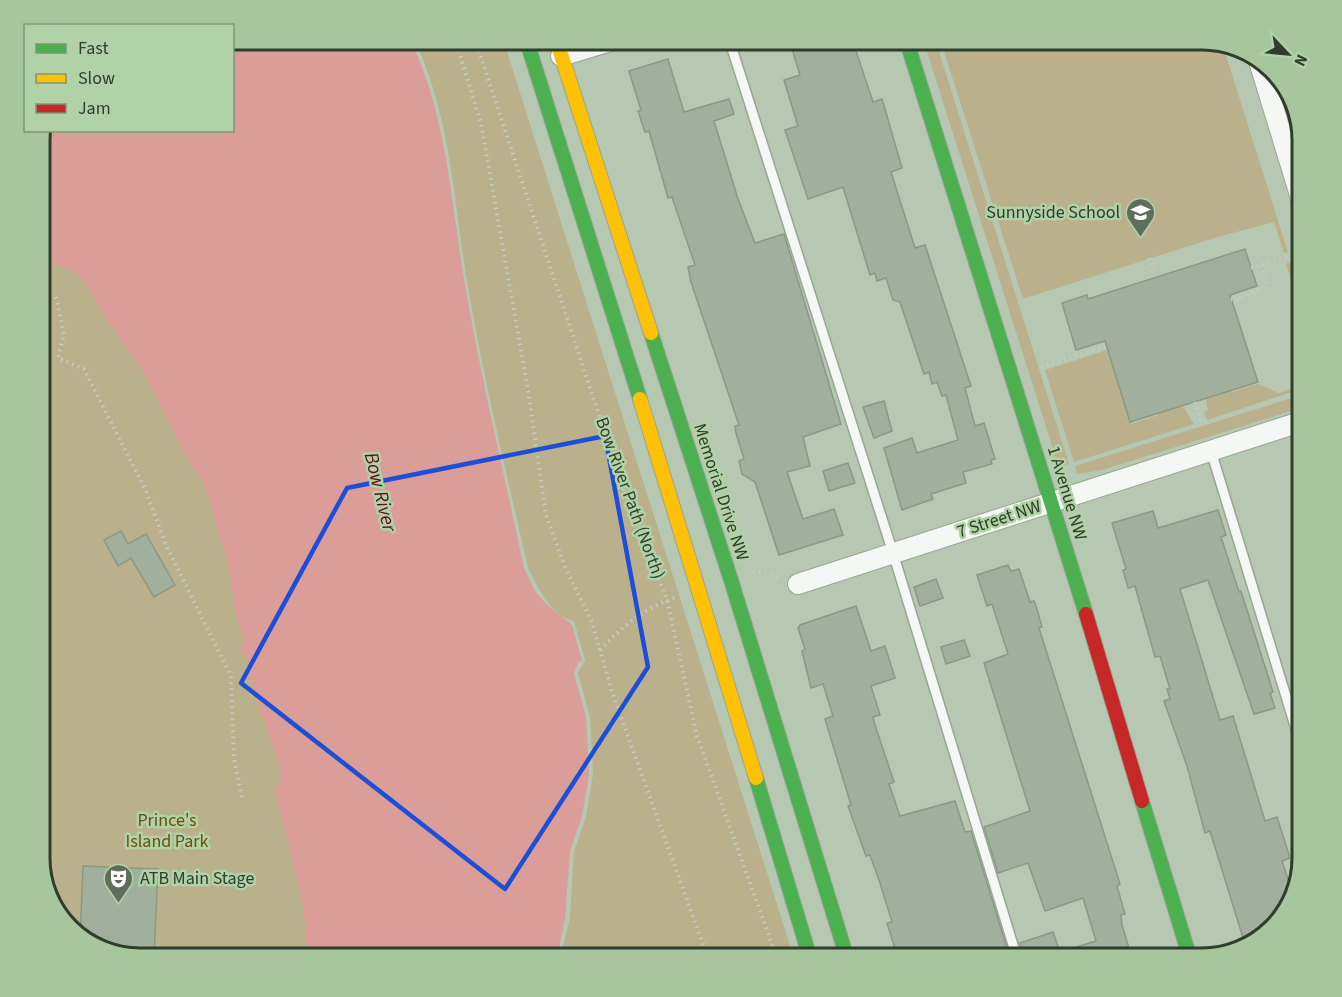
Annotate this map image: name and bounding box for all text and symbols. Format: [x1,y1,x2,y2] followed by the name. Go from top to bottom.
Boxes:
[24,24,234,132] legend
[1258,24,1318,84] north arrow
[78,36,109,61] text: Fast
[1288,51,1313,70] text: N
[78,66,115,91] text: Slow
[78,96,111,121] text: Jam
[1125,196,1157,238] school or university icon: Sunnyside School
[986,200,1120,225] place label: Sunnyside School
[589,413,671,583] street label: Bow River Path (North)
[687,420,755,564] street label: Memorial Drive NW
[1041,443,1093,543] street label: 1 Avenue NW
[357,449,404,536] water label: Bow River
[954,494,1044,544] street label: 7 Street NW
[125,808,209,854] park label: Prince's Island Park
[103,862,135,904] theatre icon: ATB Main Stage
[140,866,254,891] place label: ATB Main Stage

